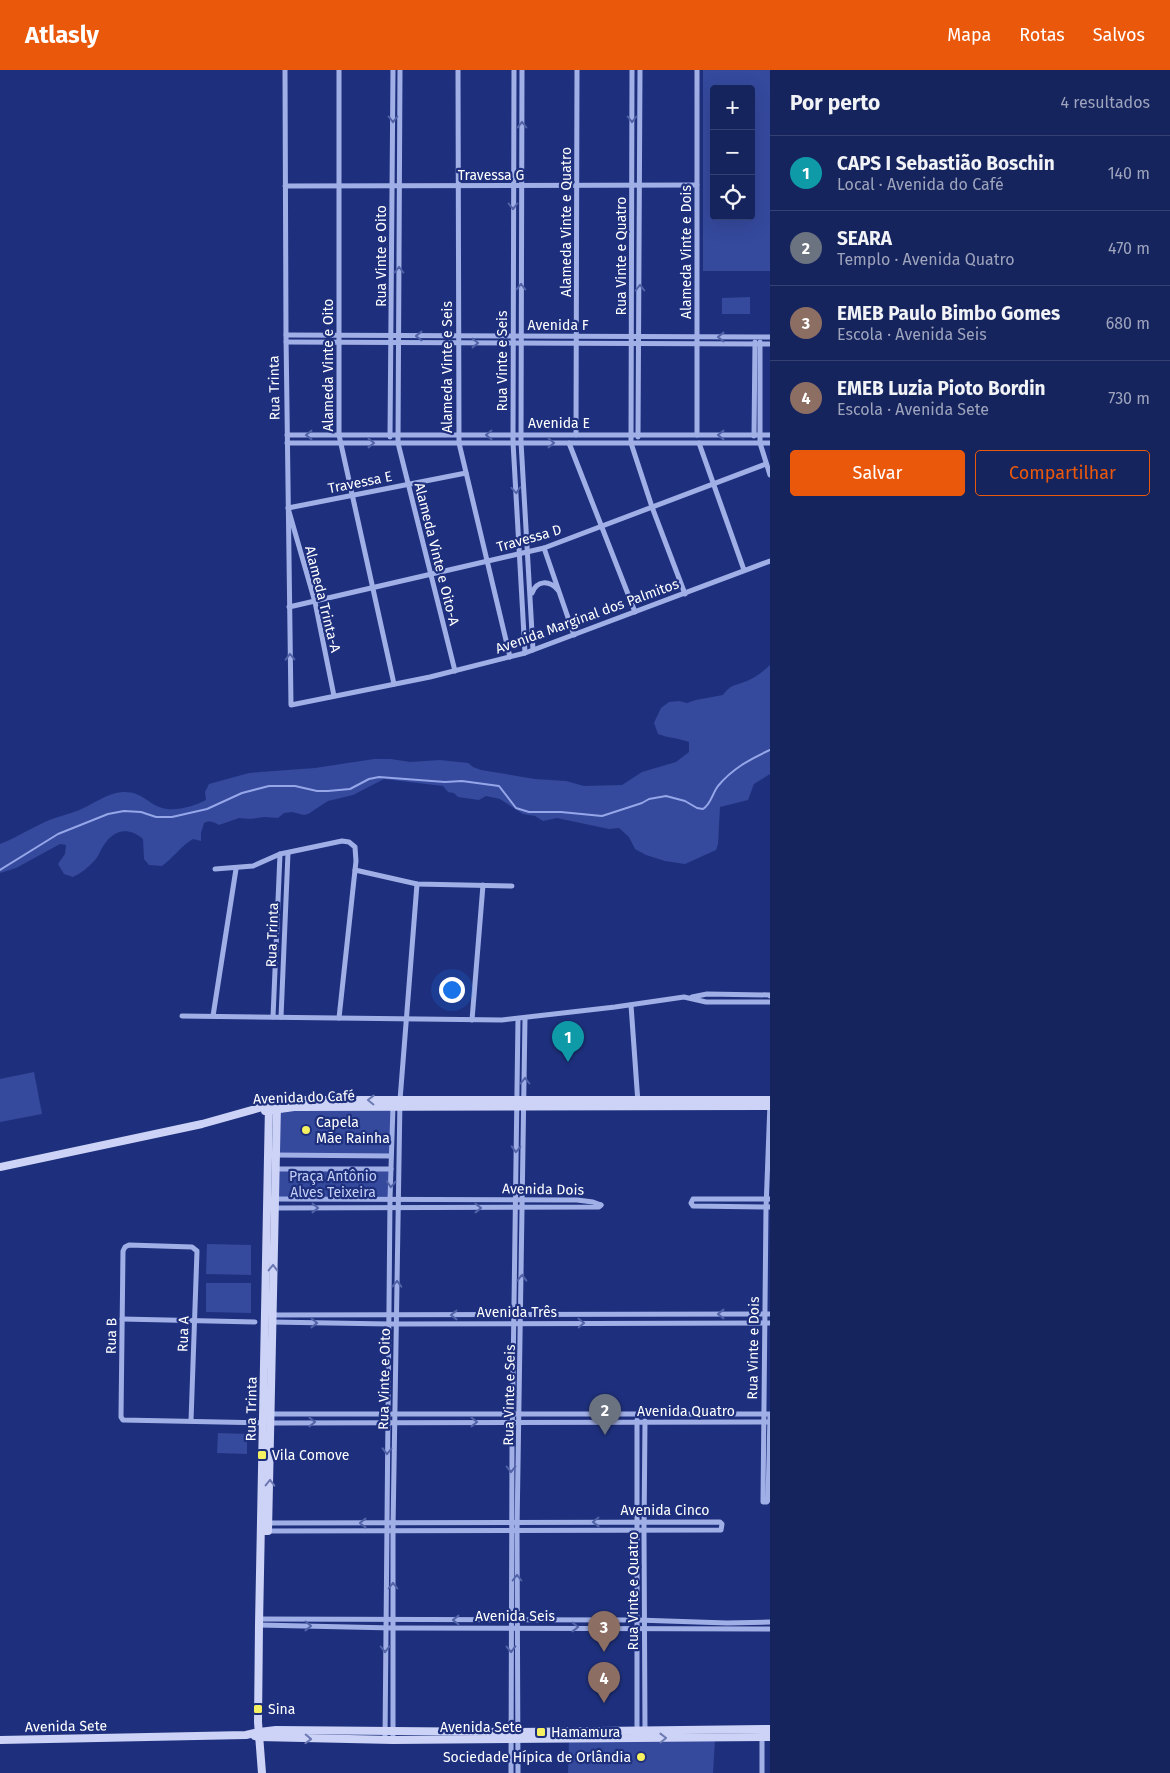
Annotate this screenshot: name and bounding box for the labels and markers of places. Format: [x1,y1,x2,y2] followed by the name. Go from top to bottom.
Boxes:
[552,1021,584,1062] pin: 1
[316,1114,390,1147] place label: Capela Mãe Rainha
[300,1124,312,1136] marker: Capela Mãe Rainha
[589,1394,621,1435] pin: 2
[272,1447,349,1464] place label: Vila Comove
[256,1449,268,1461] marker: Vila Comove
[588,1611,620,1652] pin: 3
[588,1662,620,1703] pin: 4
[268,1701,295,1718] place label: Sina
[252,1703,264,1715] marker: Sina
[551,1724,620,1741] place label: Hamamura
[535,1726,547,1738] marker: Hamamura
[443,1749,631,1766] place label: Sociedade Hípica de Orlândia
[635,1751,647,1763] marker: Sociedade Hípica de Orlândia

